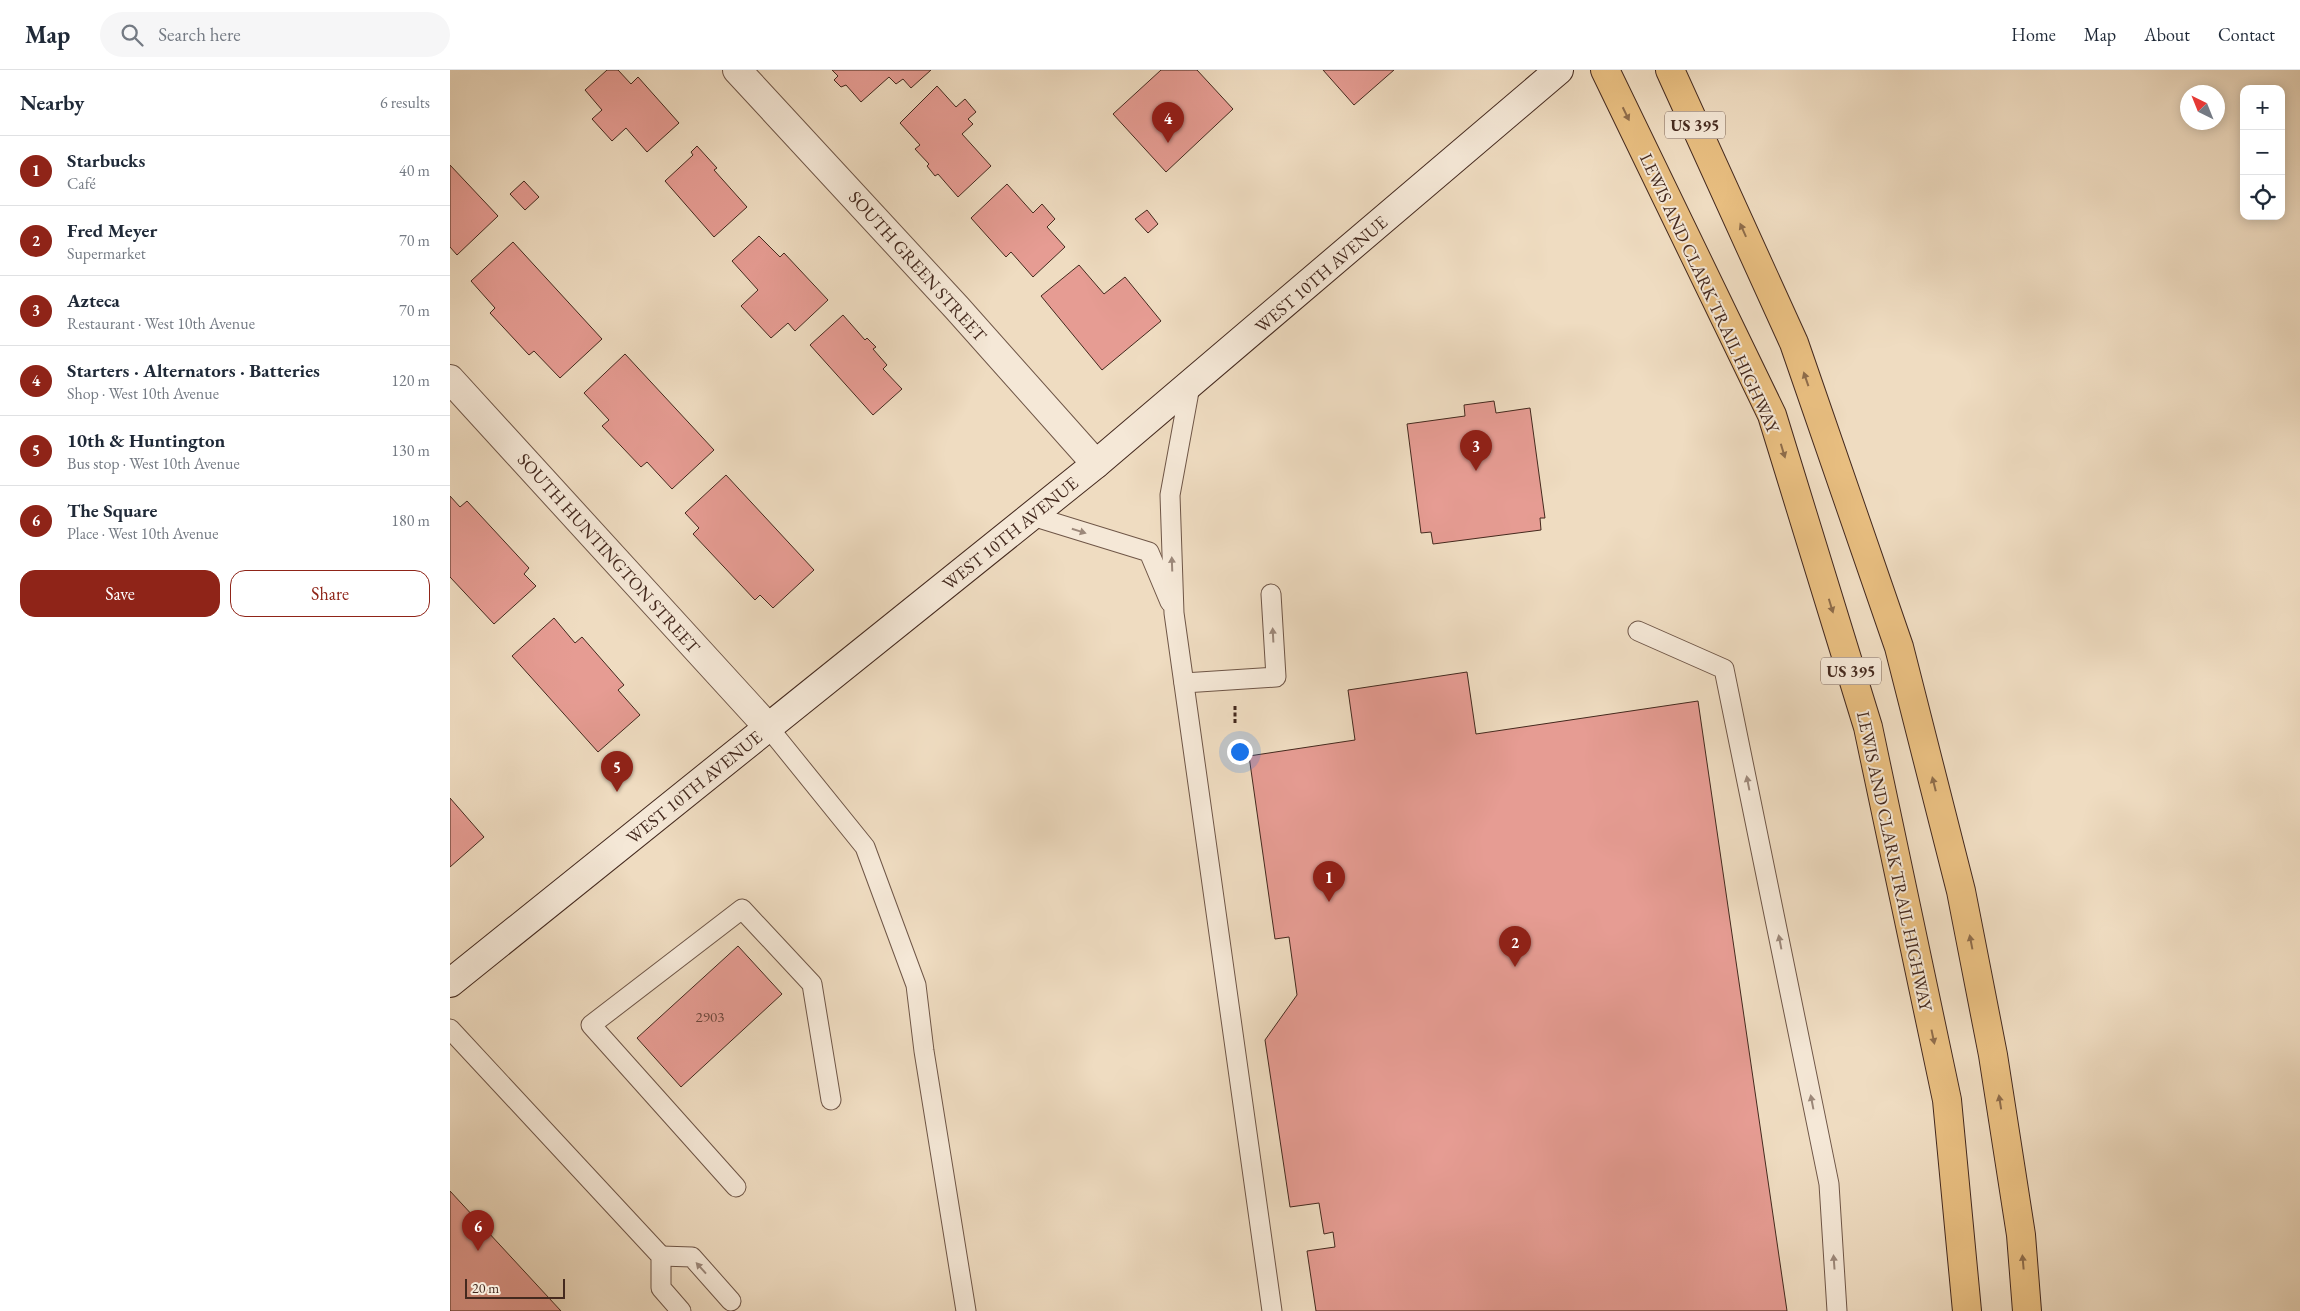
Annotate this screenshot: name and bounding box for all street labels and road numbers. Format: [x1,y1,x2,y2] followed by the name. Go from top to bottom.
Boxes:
[1665,112,1725,138] road number: US 395
[1635,150,1786,438] street label: LEWIS AND CLARK TRAIL HIGHWAY
[844,186,993,347] street label: SOUTH GREEN STREET
[1250,210,1392,338] street label: WEST 10TH AVENUE
[513,448,706,659] street label: SOUTH HUNTINGTON STREET
[937,471,1083,595] street label: WEST 10TH AVENUE
[1821,658,1881,684] road number: US 395
[1852,709,1938,1015] street label: LEWIS AND CLARK TRAIL HIGHWAY
[621,725,767,849] street label: WEST 10TH AVENUE

